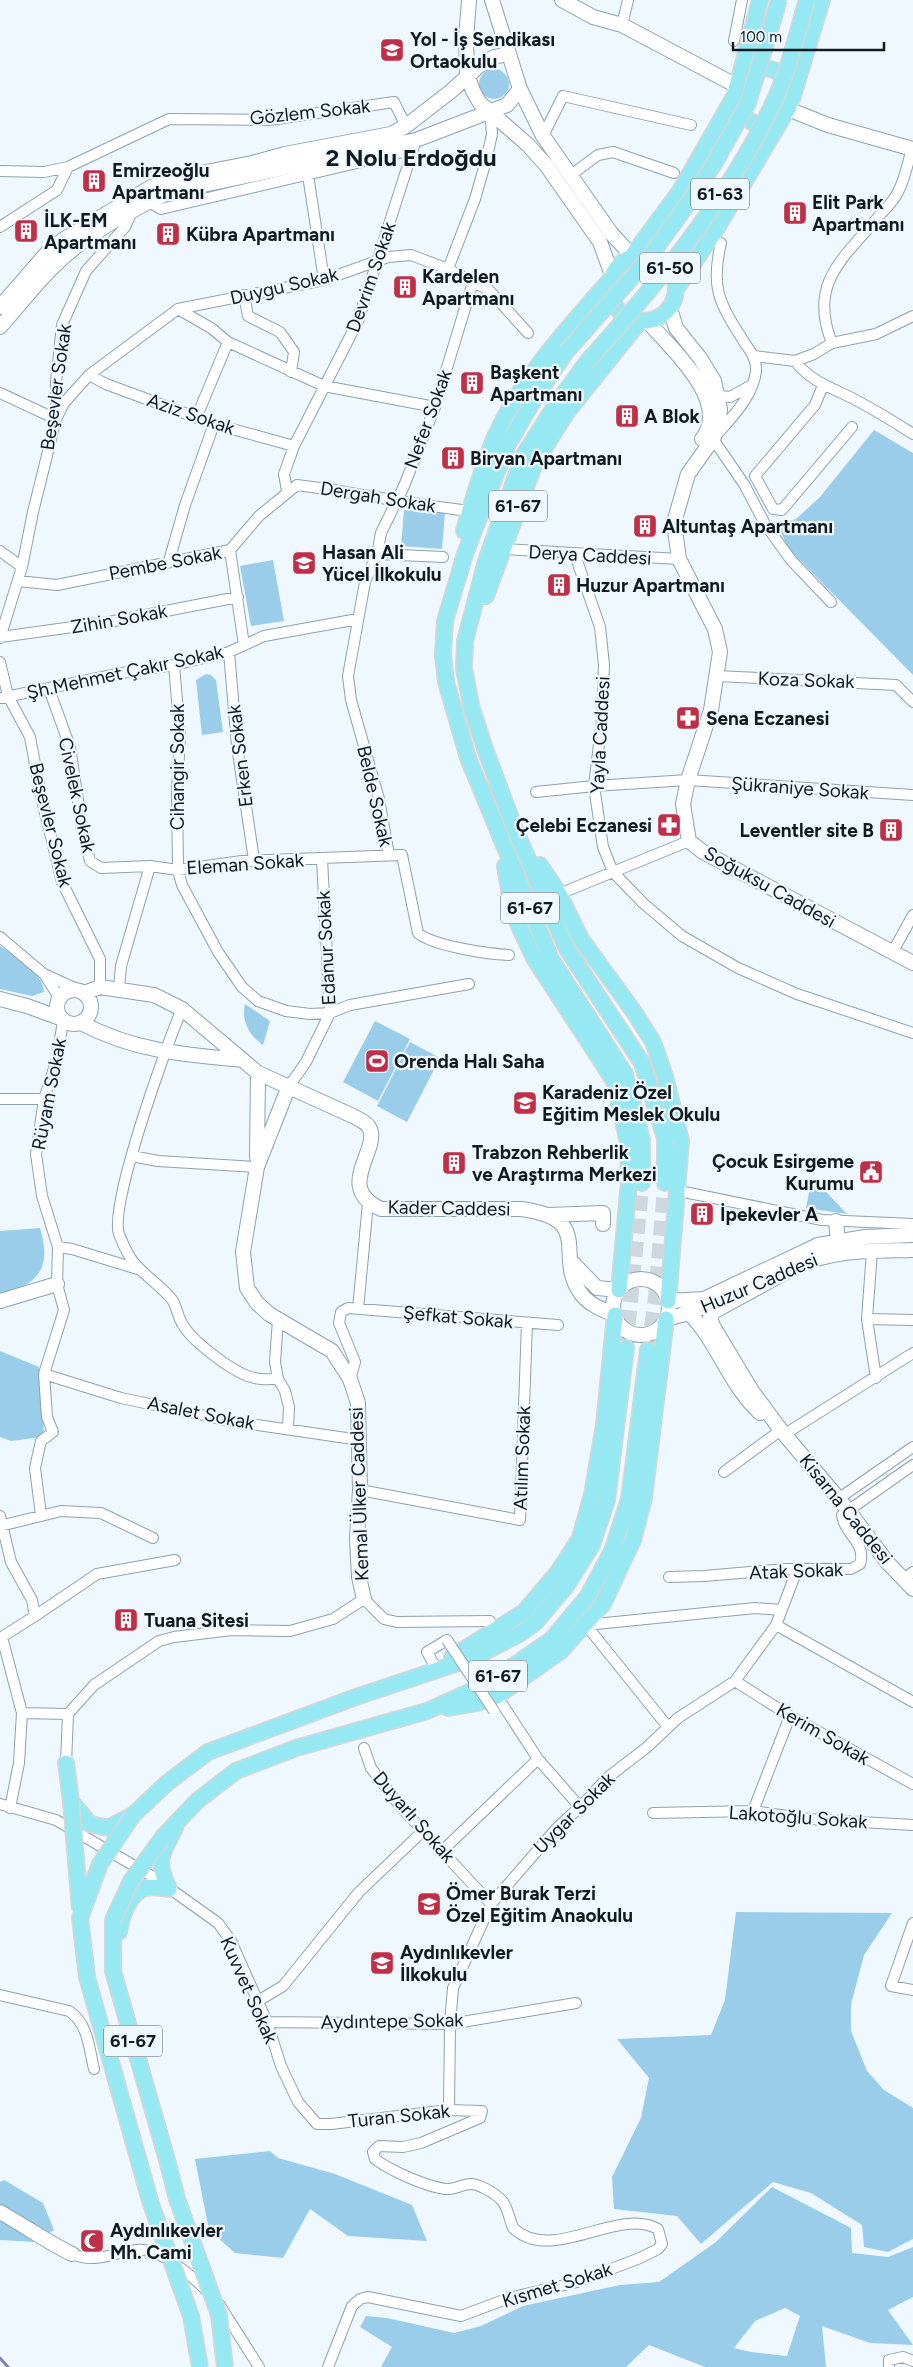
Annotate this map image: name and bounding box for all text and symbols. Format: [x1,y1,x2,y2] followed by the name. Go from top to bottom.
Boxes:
[733,20,884,52] scale bar
[410,28,555,73] place label: Yol - İş Sendikası Ortaokulu
[740,28,782,46] text: 100 m
[379,37,405,63] school or university icon: Yol - İş Sendikası Ortaokulu
[249,94,372,130] street label: Gözlem Sokak
[325,143,497,172] district label: 2 Nolu Erdoğdu
[112,159,209,204] place label: Emirzeoğlu Apartmanı
[81,168,107,194] building icon: Emirzeoğlu Apartmanı
[691,178,749,210] road number: 61-63
[812,191,904,236] place label: Elit Park Apartmanı
[782,200,808,226] building icon: Elit Park Apartmanı
[44,209,136,254] place label: İLK-EM Apartmanı
[13,218,39,244] building icon: İLK-EM Apartmanı
[341,218,401,335] street label: Devrim Sokak
[155,221,181,247] building icon: Kübra Apartmanı
[186,223,335,246] place label: Kübra Apartmanı
[640,252,700,284] road number: 61-50
[228,262,341,310] street label: Duygu Sokak
[422,265,514,310] place label: Kardelen Apartmanı
[392,274,418,300] building icon: Kardelen Apartmanı
[36,322,76,452] street label: Beşevler Sokak
[490,361,582,406] place label: Başkent Apartmanı
[399,365,457,472] street label: Nefer Sokak
[459,370,485,396] building icon: Başkent Apartmanı
[144,388,239,440] street label: Aziz Sokak
[614,403,640,429] building icon: A Blok
[644,405,700,428] place label: A Blok
[440,445,466,471] building icon: Biryan Apartmanı
[470,447,622,470] place label: Biryan Apartmanı
[319,477,438,518] street label: Dergah Sokak
[489,491,547,522] road number: 61-67
[632,513,658,539] building icon: Altuntaş Apartmanı
[662,515,833,538] place label: Altuntaş Apartmanı
[528,540,652,570] street label: Derya Caddesi
[107,541,224,585] street label: Pembe Sokak
[322,541,442,586] place label: Hasan Ali Yücel İlkokulu
[291,550,317,576] school or university icon: Hasan Ali Yücel İlkokulu
[546,572,572,598] building icon: Huzur Apartmanı
[576,574,725,597] place label: Huzur Apartmanı
[69,599,170,639] street label: Zihin Sokak
[25,640,226,704] street label: Şh.Mehmet Çakır Sokak
[757,667,856,693] street label: Koza Sokak
[585,676,615,794] street label: Yayla Caddesi
[166,703,189,830] street label: Cihangir Sokak
[222,703,258,808] street label: Erken Sokak
[675,705,701,731] pharmacy icon: Sena Eczanesi
[706,707,829,730] place label: Sena Eczanesi
[54,735,101,855] street label: Civelek Sokak
[352,743,398,850] street label: Belde Sokak
[24,761,78,890] street label: Beşevler Sokak
[730,772,870,804] street label: Şükraniye Sokak
[656,812,682,838] pharmacy icon: Çelebi Eczanesi
[516,814,652,837] place label: Çelebi Eczanesi
[878,817,904,843] building icon: Leventler site B
[740,819,874,842] place label: Leventler site B
[700,841,840,933] street label: Soğuksu Caddesi
[186,848,305,880] street label: Eleman Sokak
[311,889,340,1006] street label: Edanur Sokak
[501,892,559,924] road number: 61-67
[27,1035,71,1152] street label: Rüyam Sokak
[364,1048,390,1074] sports icon: Orenda Halı Saha
[394,1050,545,1073] place label: Orenda Halı Saha
[542,1081,720,1126] place label: Karadeniz Özel Eğitim Meslek Okulu
[512,1090,538,1116] school or university icon: Karadeniz Özel Eğitim Meslek Okulu
[472,1141,657,1186] place label: Trabzon Rehberlik ve Araştırma Merkezi
[441,1150,467,1176] building icon: Trabzon Rehberlik ve Araştırma Merkezi
[712,1150,854,1195] place label: Çocuk Esirgeme Kurumu
[858,1159,884,1185] public building icon: Çocuk Esirgeme Kurumu
[387,1195,511,1221] street label: Kader Caddesi
[689,1201,715,1227] building icon: İpekevler A
[720,1203,819,1226] place label: İpekevler A
[697,1248,821,1318] street label: Huzur Caddesi
[402,1301,515,1333] street label: Şefkat Sokak
[146,1391,257,1435] street label: Asalet Sokak
[509,1405,535,1511] street label: Atılım Sokak
[344,1407,374,1581] street label: Kemal Ülker Caddesi
[795,1449,897,1569] street label: Kisarna Caddesi
[749,1558,844,1584] street label: Atak Sokak
[113,1607,139,1633] building icon: Tuana Sitesi
[144,1609,249,1632] place label: Tuana Sitesi
[469,1660,527,1692] road number: 61-67
[772,1698,875,1770] street label: Kerim Sokak
[368,1767,460,1868] street label: Duyarlı Sokak
[528,1767,620,1859] street label: Uygar Sokak
[728,1801,869,1833] street label: Lakotoğlu Sokak
[446,1882,633,1927] place label: Ömer Burak Terzi Özel Eğitim Anaokulu
[416,1891,442,1917] school or university icon: Ömer Burak Terzi Özel Eğitim Anaokulu
[215,1933,283,2048] street label: Kuvvet Sokak
[400,1941,513,1986] place label: Aydınlıkevler İlkokulu
[369,1950,395,1976] school or university icon: Aydınlıkevler İlkokulu
[320,2008,464,2034] street label: Aydıntepe Sokak
[104,2025,162,2056] road number: 61-67
[347,2099,452,2133] street label: Turan Sokak
[110,2219,223,2264] place label: Aydınlıkevler Mh. Cami
[79,2228,105,2254] mosque icon: Aydınlıkevler Mh. Cami
[499,2257,616,2313] street label: Kısmet Sokak

